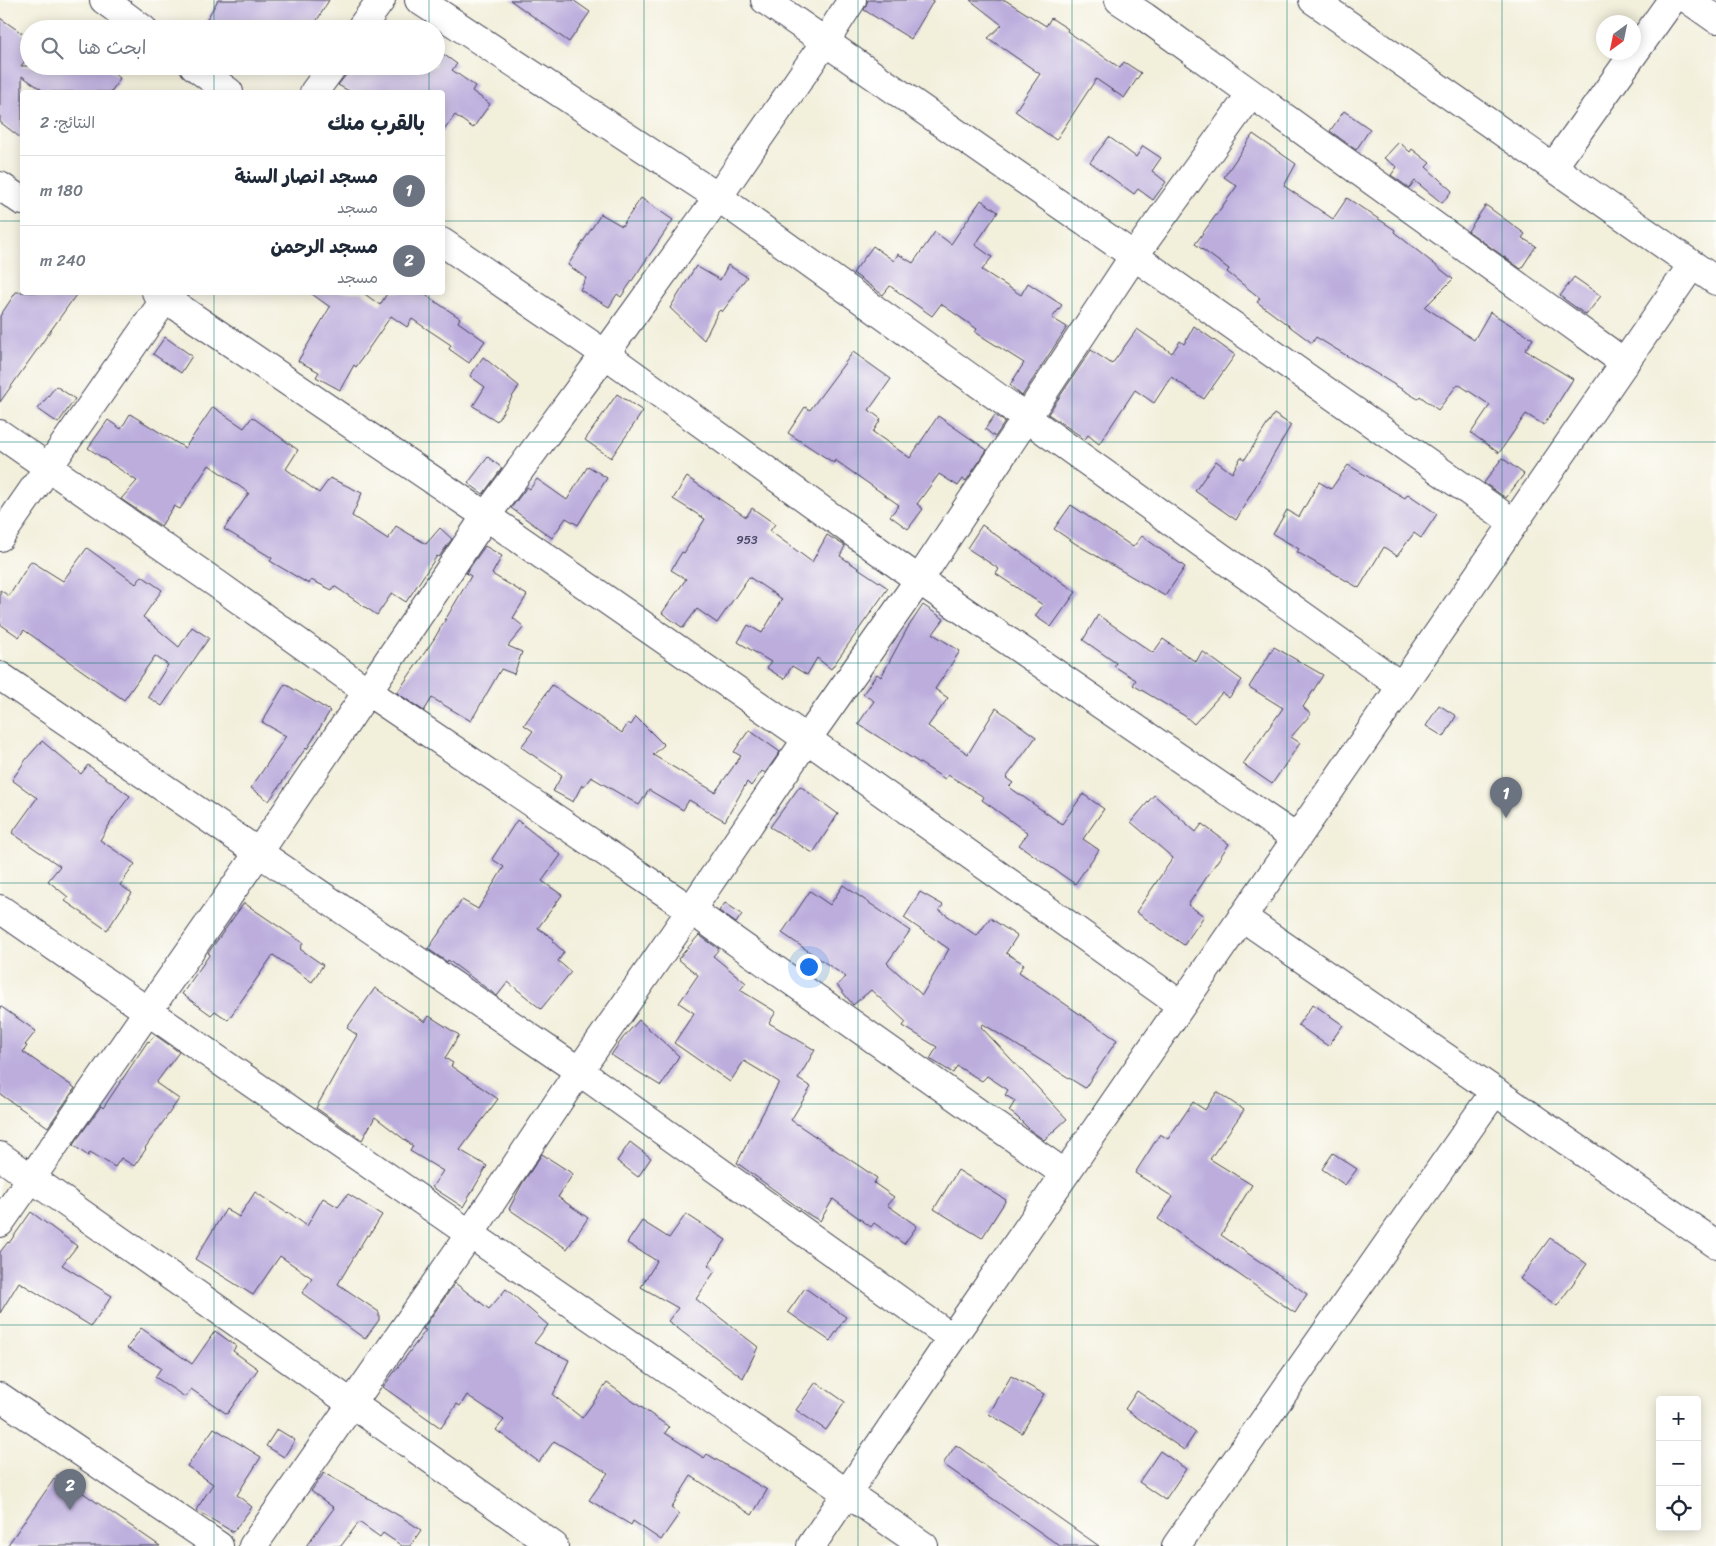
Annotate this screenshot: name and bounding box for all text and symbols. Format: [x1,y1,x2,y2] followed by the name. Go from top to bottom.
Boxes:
[1596,15,1641,60] north arrow
[20,20,445,75] search box
[78,31,146,64] text: ابحث هنا
[38,34,66,62] icon: search
[327,104,425,142] text: بالقرب منك
[40,108,95,137] text: النتائج: 2
[235,160,378,193] text: مسجد انصار السنة
[40,176,83,205] text: 180 m
[406,176,412,205] text: 1
[337,193,378,222] text: مسجد
[271,230,378,263] text: مسجد الرحمن
[40,246,86,275] text: 240 m
[404,246,414,275] text: 2
[337,263,378,292] text: مسجد
[736,529,758,551] house number: 953
[1490,777,1522,818] pin: 1
[796,954,822,980] your location
[1656,1396,1701,1531] map controls
[1656,1396,1701,1441] button: +
[1656,1441,1701,1486] button: −
[54,1469,86,1510] pin: 2
[1656,1486,1701,1531] button: locate

